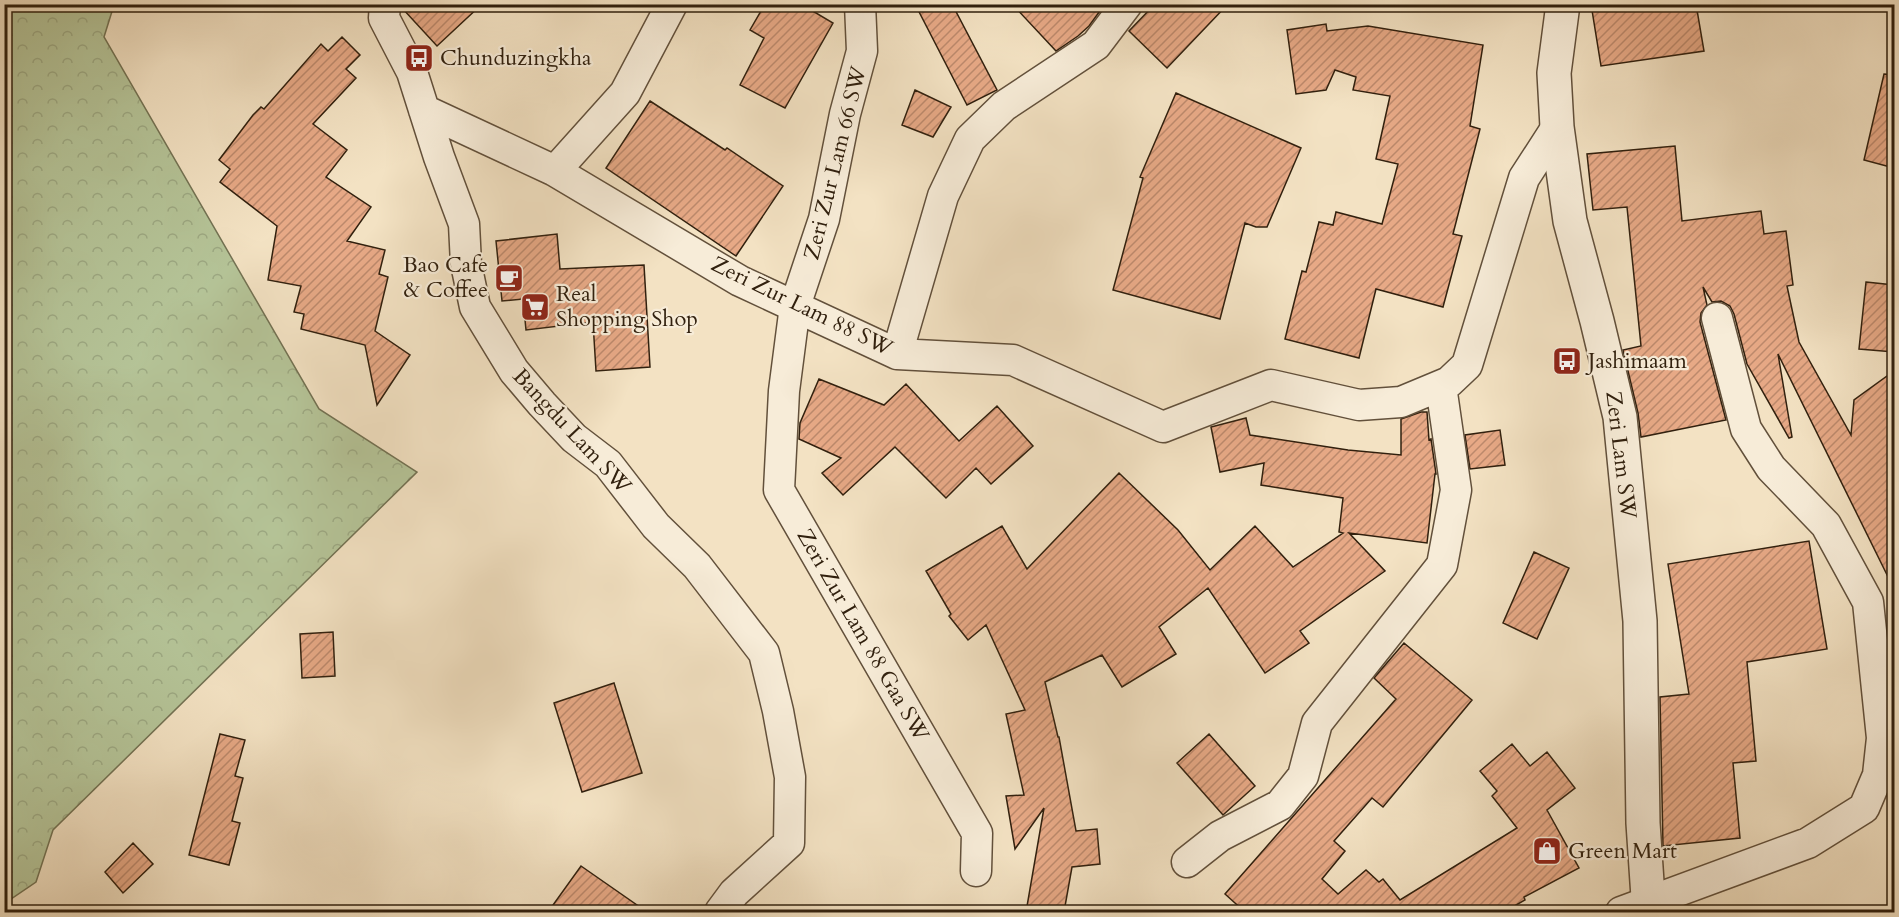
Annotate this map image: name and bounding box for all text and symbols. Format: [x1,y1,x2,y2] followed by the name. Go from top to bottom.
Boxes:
[403,42,435,74] bus stop icon: Chunduzingkha
[440,43,592,73] place label: Chunduzingkha
[796,62,874,263] street label: Zeri Zur Lam 66 SW
[706,249,898,363] street label: Zeri Zur Lam 88 SW
[403,250,488,305] place label: Bao Cafe & Coffee
[493,262,525,294] cafe icon: Bao Cafe & Coffee
[556,279,698,334] place label: Real Shopping Shop
[519,291,551,323] supermarket icon: Real Shopping Shop
[1551,345,1583,377] bus stop icon: Jashimaam
[1585,346,1687,376] place label: Jashimaam
[506,362,639,501] street label: Bangdu Lam SW
[1598,389,1644,521] street label: Zeri Lam SW
[790,523,937,747] street label: Zeri Zur Lam 88 Gaa SW
[1531,835,1563,867] shop icon: Green Mart
[1568,836,1677,866] place label: Green Mart

